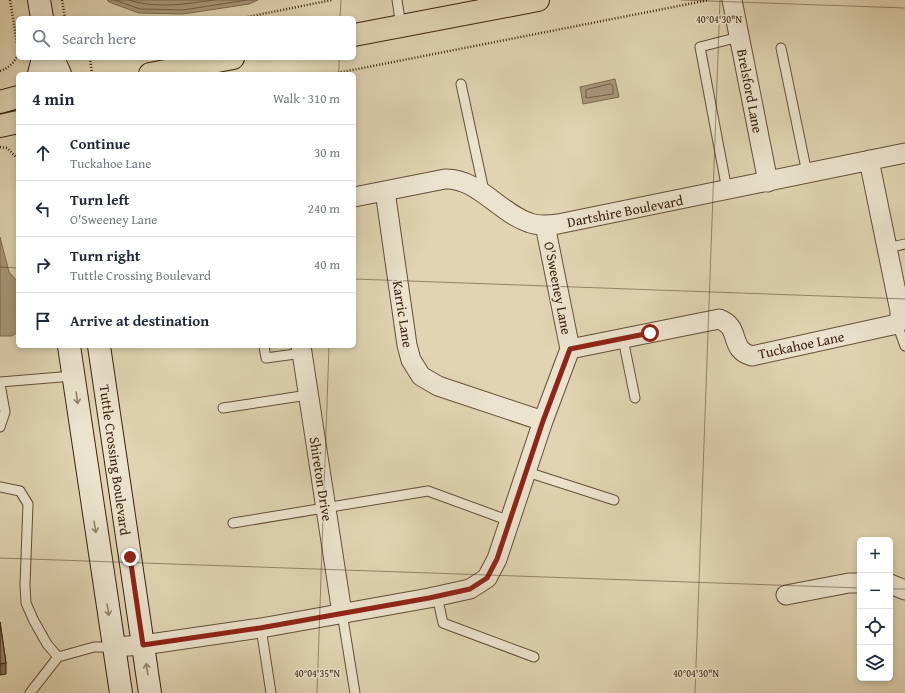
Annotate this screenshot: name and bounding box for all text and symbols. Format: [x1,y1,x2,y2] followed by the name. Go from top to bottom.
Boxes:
[696,12,742,27] text: 40°04'30"N
[16,16,356,60] search box
[30,27,52,49] icon: search
[62,28,136,49] text: Search here
[732,47,768,135] street label: Brelsford Lane
[32,86,74,111] text: 4 min
[273,89,340,108] text: Walk · 310 m
[70,133,131,154] text: Continue
[32,142,54,164] icon: ahead
[314,143,340,162] text: 30 m
[70,154,151,173] text: Tuckahoe Lane
[70,189,129,210] text: Turn left
[565,190,685,232] street label: Dartshire Boulevard
[32,198,54,220] icon: left
[308,199,340,218] text: 240 m
[70,210,157,229] text: O'Sweeney Lane
[539,240,577,337] street label: O'Sweeney Lane
[70,245,141,266] text: Turn right
[32,254,54,276] icon: right
[314,255,340,274] text: 40 m
[70,266,211,285] text: Tuttle Crossing Boulevard
[388,279,418,349] street label: Karric Lane
[32,310,54,332] icon: arrive
[70,310,209,331] text: Arrive at destination
[641,324,659,342] route start
[756,326,846,364] street label: Tuckahoe Lane
[95,383,136,537] street label: Tuttle Crossing Boulevard
[73,392,80,405] one-way arrow
[304,435,338,523] street label: Shireton Drive
[91,520,99,533] one-way arrow
[857,537,893,681] map controls
[857,537,893,573] button: +
[121,548,139,566] route end
[857,573,893,609] button: −
[104,603,112,616] one-way arrow
[857,609,893,645] button: locate
[857,645,893,681] button: layers
[143,663,151,676] one-way arrow
[294,666,340,681] text: 40°04'35"N
[673,666,719,681] text: 40°04'30"N

